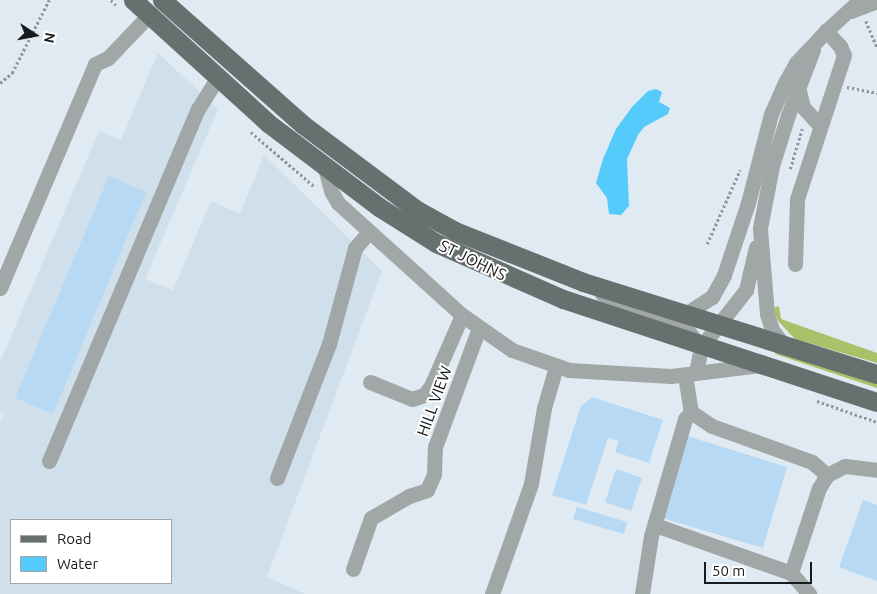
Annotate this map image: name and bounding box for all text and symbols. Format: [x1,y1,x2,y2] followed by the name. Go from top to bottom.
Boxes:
[10,10,60,60] north arrow
[41,31,59,45] text: N
[436,236,510,284] street label: ST JOHNS
[412,363,456,439] street label: HILL VIEW
[10,519,172,584] legend
[57,530,92,547] text: Road
[707,552,814,584] scale bar
[57,555,98,572] text: Water
[712,562,745,579] text: 50 m

